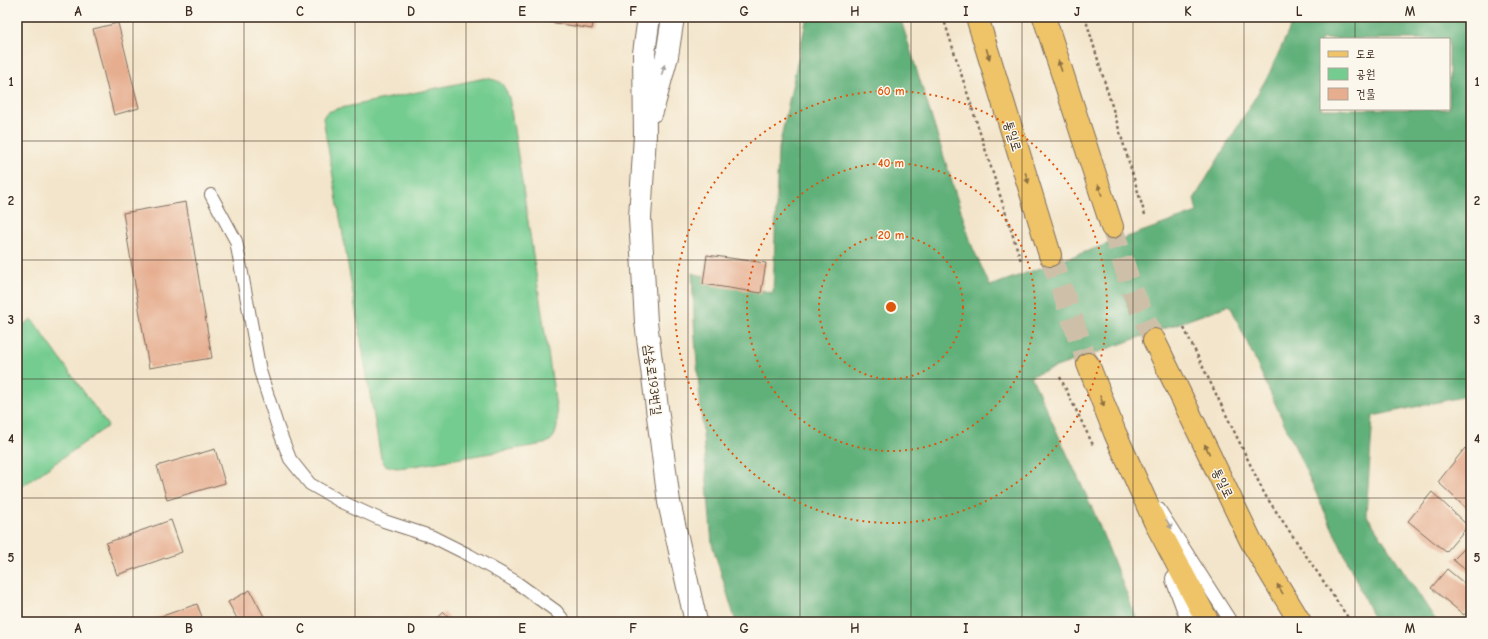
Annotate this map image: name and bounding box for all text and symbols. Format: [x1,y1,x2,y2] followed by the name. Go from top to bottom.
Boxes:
[74,4,82,19] text: A
[185,4,193,19] text: B
[296,4,304,19] text: C
[407,4,415,19] text: D
[518,4,526,19] text: E
[629,4,637,19] text: F
[739,4,749,19] text: G
[850,4,860,19] text: H
[963,4,969,19] text: I
[1074,4,1080,19] text: J
[1184,4,1192,19] text: K
[1296,4,1303,19] text: L
[1405,4,1416,19] text: M
[1320,38,1450,110] legend
[1356,47,1375,61] text: 도로
[985,49,991,61] one-way arrow
[1057,60,1063,72] one-way arrow
[660,64,666,76] one-way arrow
[1356,67,1375,81] text: 공원
[8,74,14,89] text: 1
[1474,74,1480,89] text: 1
[878,84,904,98] text: 60 m
[1356,87,1376,101] text: 건물
[1001,119,1025,153] street label: 통일로
[878,156,904,170] text: 40 m
[1024,173,1030,185] one-way arrow
[1097,183,1103,195] one-way arrow
[8,193,14,208] text: 2
[1474,193,1480,208] text: 2
[878,228,904,242] text: 20 m
[884,300,898,314] centre of rings
[8,312,14,327] text: 3
[1474,312,1480,327] text: 3
[641,344,665,416] street label: 삼송로193번길
[1100,395,1106,407] one-way arrow
[8,431,14,446] text: 4
[1474,431,1480,446] text: 4
[1204,443,1210,455] one-way arrow
[1209,466,1237,500] street label: 통일로
[1165,518,1172,530] one-way arrow
[8,550,15,565] text: 5
[1474,550,1481,565] text: 5
[1276,584,1284,594] one-way arrow
[74,621,82,636] text: A
[185,621,193,636] text: B
[296,621,304,636] text: C
[407,621,415,636] text: D
[518,621,526,636] text: E
[629,621,637,636] text: F
[739,621,749,636] text: G
[850,621,860,636] text: H
[963,621,969,636] text: I
[1074,621,1080,636] text: J
[1184,621,1192,636] text: K
[1296,621,1303,636] text: L
[1405,621,1416,636] text: M

